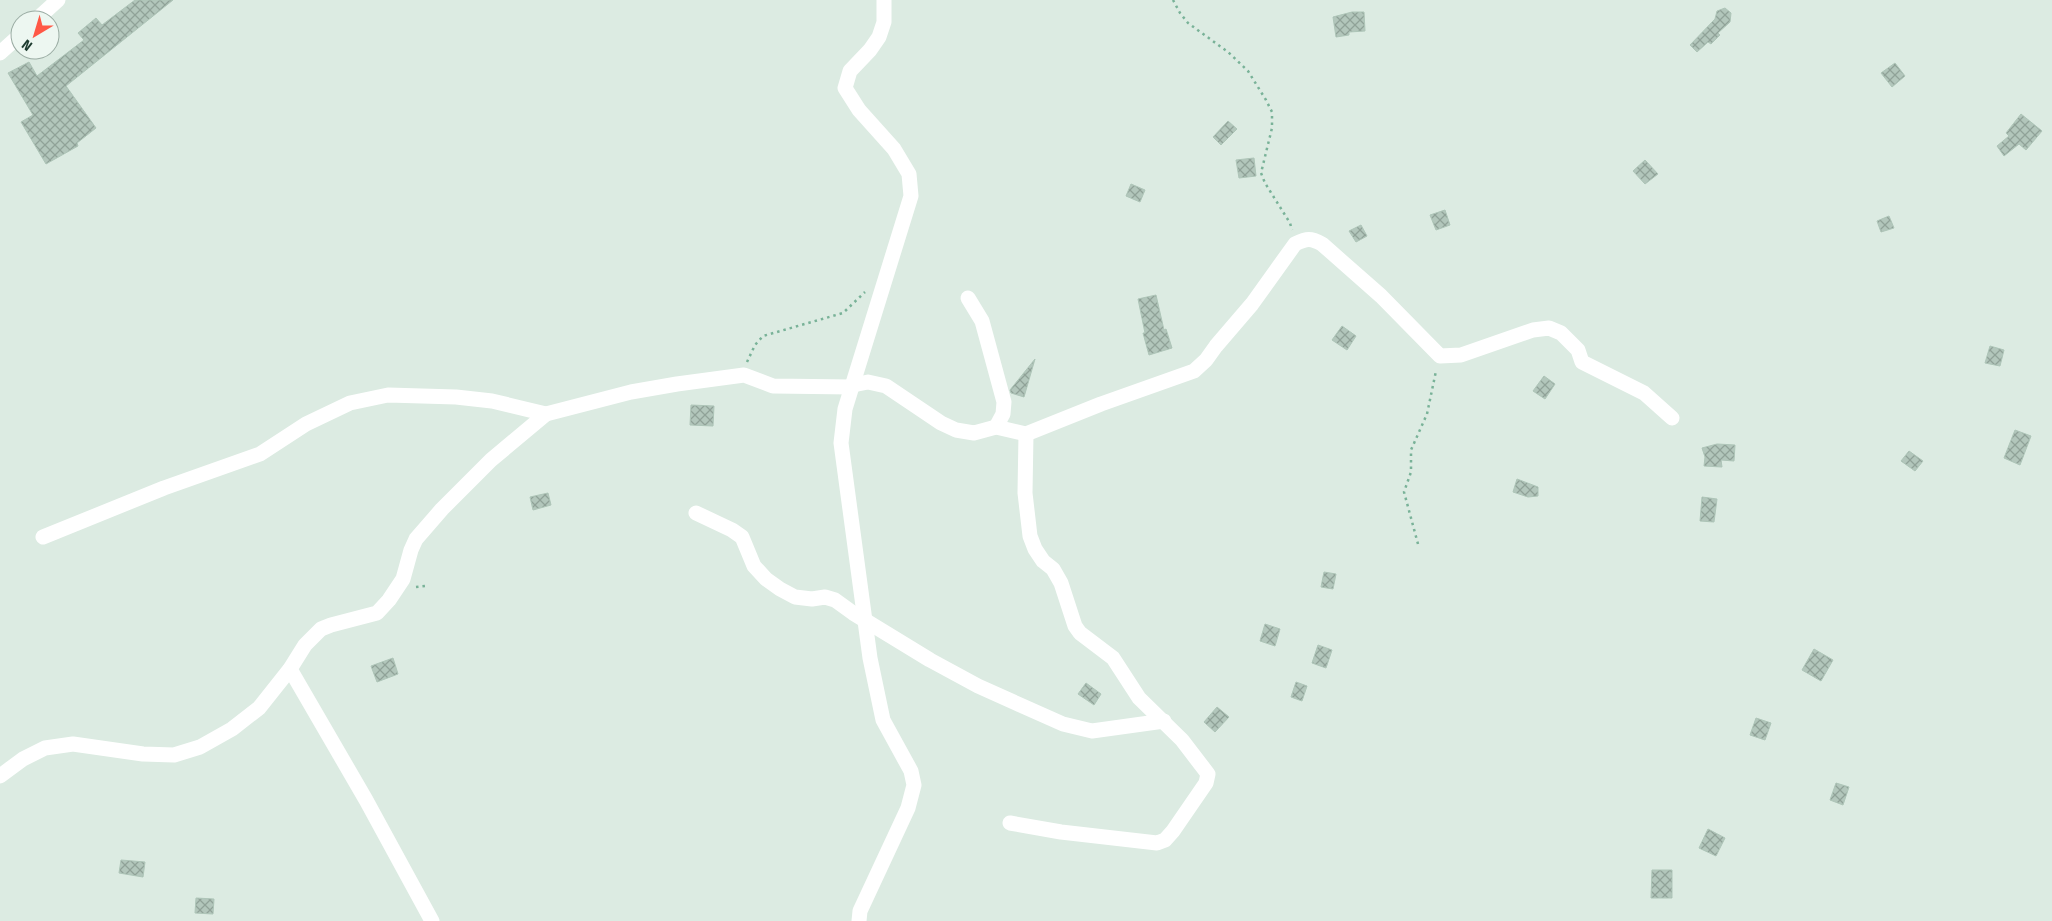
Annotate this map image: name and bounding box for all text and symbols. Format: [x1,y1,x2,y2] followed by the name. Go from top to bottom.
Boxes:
[10,10,60,60] north arrow
[19,36,36,54] text: N

